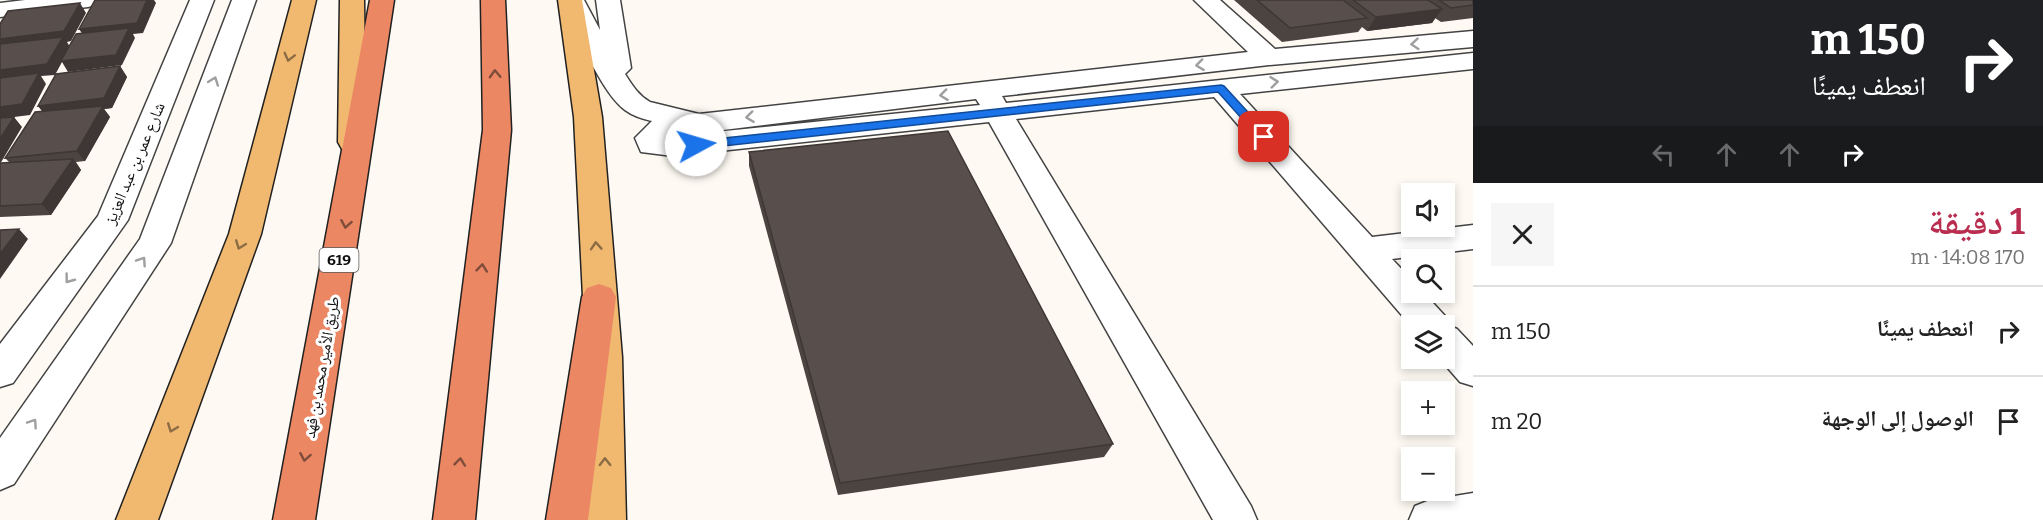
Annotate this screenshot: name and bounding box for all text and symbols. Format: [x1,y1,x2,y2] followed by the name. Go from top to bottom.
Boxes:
[1811,15,1926,65] text: 150 m
[1947,24,2025,102] icon: right
[1410,37,1419,50] one-way arrow
[284,52,297,62] one-way arrow
[1195,59,1204,71] one-way arrow
[489,69,501,78] one-way arrow
[1812,70,1926,102] text: انعطف يمينًا
[207,76,220,87] one-way arrow
[1269,76,1278,89] one-way arrow
[939,88,948,101] one-way arrow
[100,99,170,228] street label: شارع عمر بن عبد العزيز
[745,110,754,123] one-way arrow
[1238,111,1289,162] pin
[664,113,728,177] position arrow
[1247,120,1280,153] icon: arrive
[1647,138,1680,171] icon: left
[1710,138,1743,171] icon: ahead
[1773,138,1806,171] icon: ahead
[1836,138,1869,171] icon: right
[1401,183,1455,501] map controls
[1401,183,1455,237] button: sound
[1928,200,2025,244] text: 1 دقيقة
[1491,203,1554,266] button: close
[340,218,353,228] one-way arrow
[235,240,248,250] one-way arrow
[590,241,603,250] one-way arrow
[1910,245,2025,269] text: 170 m · 14:08
[320,248,358,272] road number: 619
[1401,249,1455,303] button: search
[135,257,146,268] one-way arrow
[475,263,487,273] one-way arrow
[65,272,76,283] one-way arrow
[300,295,344,440] street label: طريق الأمير محمد بن فهد
[1401,315,1455,369] button: layers
[1877,315,1974,342] text: انعطف يمينًا
[1992,315,2025,348] icon: right
[1491,318,1551,345] text: 150 m
[1401,381,1455,435] button: +
[1821,405,1974,432] text: الوصول إلى الوجهة
[1992,405,2025,438] icon: arrive
[1491,408,1542,435] text: 20 m
[26,418,37,429] one-way arrow
[166,422,179,433] one-way arrow
[1401,447,1455,501] button: −
[299,452,312,462] one-way arrow
[453,457,466,466] one-way arrow
[599,457,611,466] one-way arrow

